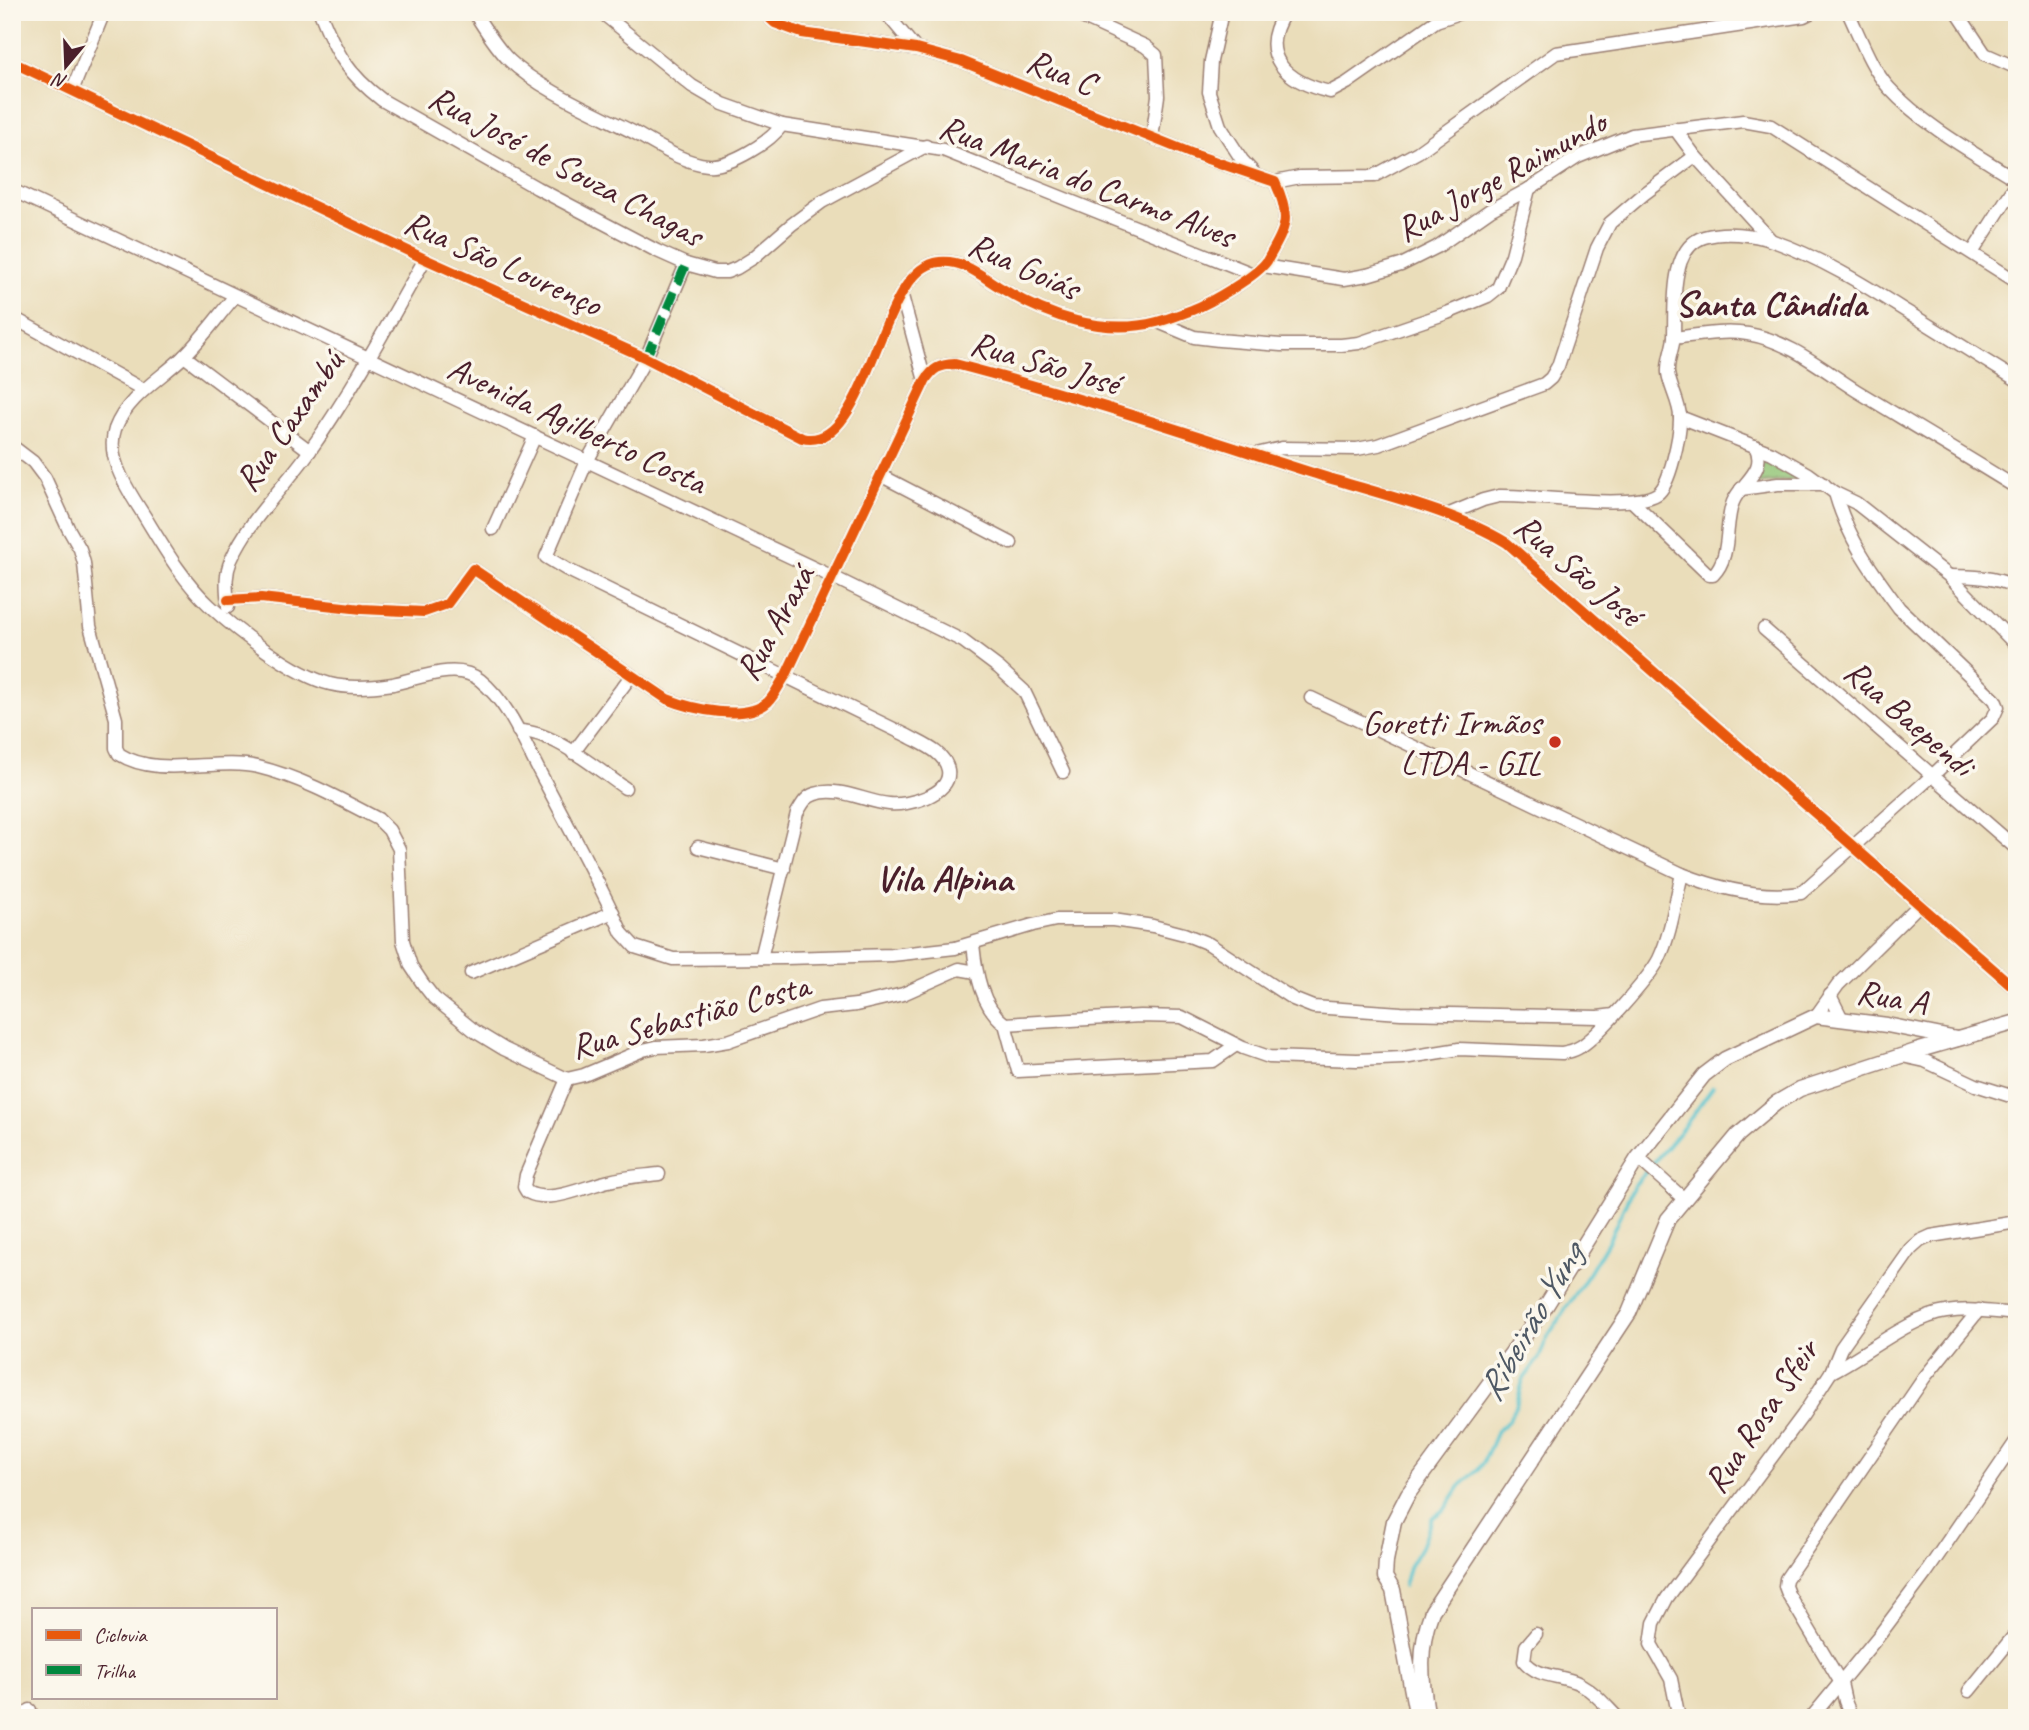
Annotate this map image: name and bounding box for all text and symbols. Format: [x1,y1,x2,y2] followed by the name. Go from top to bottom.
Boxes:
[32,32,102,102] north arrow
[1020,38,1106,108] street label: Rua C
[48,67,70,94] text: N
[421,75,714,259] street label: Rua José de Souza Chagas
[1388,98,1617,252] street label: Rua Jorge Raimundo
[933,104,1244,259] street label: Rua Maria do Carmo Alves
[397,200,610,327] street label: Rua São Lourenço
[962,222,1089,312] street label: Rua Goiás
[1675,280,1869,327] district label: Santa Cândida
[965,320,1130,407] street label: Rua São José
[224,340,355,500] street label: Rua Caxambú
[441,345,715,505] street label: Avenida Agilberto Costa
[1505,504,1655,640] street label: Rua São José
[725,554,827,688] street label: Rua Araxá
[1835,649,1987,790] street label: Rua Baependi
[1362,700,1544,785] place label: Goretti Irmãos LTDA - GIL
[1547,734,1563,750] marker: Goretti Irmãos LTDA - GIL
[876,855,1016,902] district label: Vila Alpina
[566,962,817,1069] street label: Rua Sebastião Costa
[1853,969,1932,1026] street label: Rua A
[1466,1230,1597,1409] water label: Ribeirão Yung
[1693,1328,1830,1502] street label: Rua Rosa Sfeir
[32,1608,276,1698] legend
[94,1622,148,1648] text: Ciclovia
[94,1658,137,1684] text: Trilha

